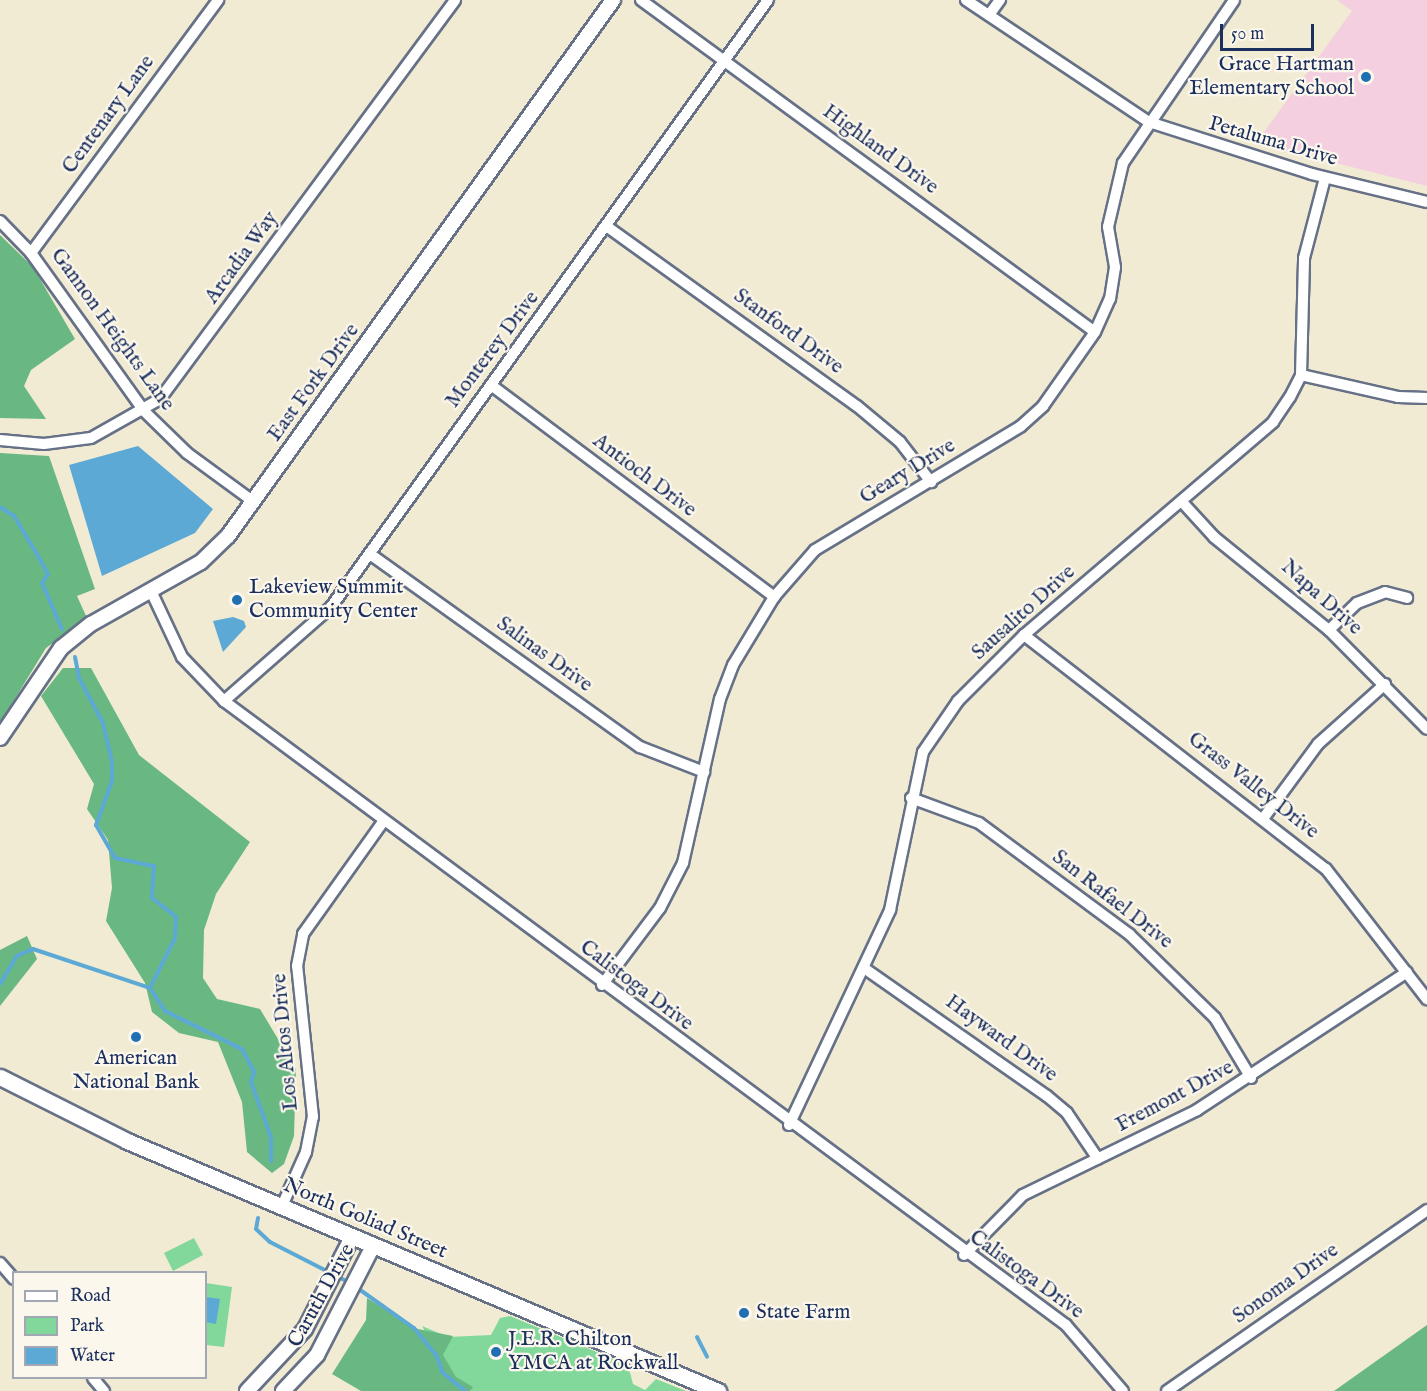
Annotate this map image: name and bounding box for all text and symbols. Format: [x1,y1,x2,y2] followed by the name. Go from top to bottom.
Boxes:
[1223,12,1318,50] scale bar
[1231,23,1264,46] text: 50 m
[58,51,160,179] street label: Centenary Lane
[1189,52,1354,102] place label: Grace Hartman Elementary School
[1359,70,1373,84] marker: Grace Hartman Elementary School
[817,100,943,200] street label: Highland Drive
[1206,112,1340,172] street label: Petaluma Drive
[200,207,284,309] street label: Arcadia Way
[45,244,179,416] street label: Gannon Heights Lane
[728,284,848,380] street label: Stanford Drive
[441,287,545,413] street label: Monterey Drive
[263,319,365,447] street label: East Fork Drive
[587,429,701,523] street label: Antioch Drive
[856,434,960,510] street label: Geary Drive
[1275,555,1367,641] street label: Napa Drive
[967,560,1081,666] street label: Sausalito Drive
[249,575,418,625] place label: Lakeview Summit Community Center
[230,593,244,607] marker: Lakeview Summit Community Center
[491,612,597,698] street label: Salinas Drive
[1183,727,1323,845] street label: Grass Valley Drive
[1047,845,1177,955] street label: San Rafael Drive
[574,935,698,1037] street label: Calistoga Drive
[267,972,305,1112] street label: Los Altos Drive
[940,990,1062,1088] street label: Hayward Drive
[129,1030,143,1044] marker: American National Bank
[73,1046,199,1096] place label: American National Bank
[1112,1055,1238,1139] street label: Fremont Drive
[279,1173,451,1265] street label: North Goliad Street
[964,1225,1088,1325] street label: Calistoga Drive
[1228,1238,1344,1330] street label: Sonoma Drive
[283,1240,361,1352] street label: Caruth Drive
[12,1271,207,1379] legend
[70,1285,111,1308] text: Road
[756,1300,851,1326] place label: State Farm
[737,1306,751,1320] marker: State Farm
[70,1315,104,1338] text: Park
[508,1327,678,1377] place label: J.E.R. Chilton YMCA at Rockwall
[70,1345,115,1368] text: Water
[489,1345,503,1359] marker: J.E.R. Chilton YMCA at Rockwall

